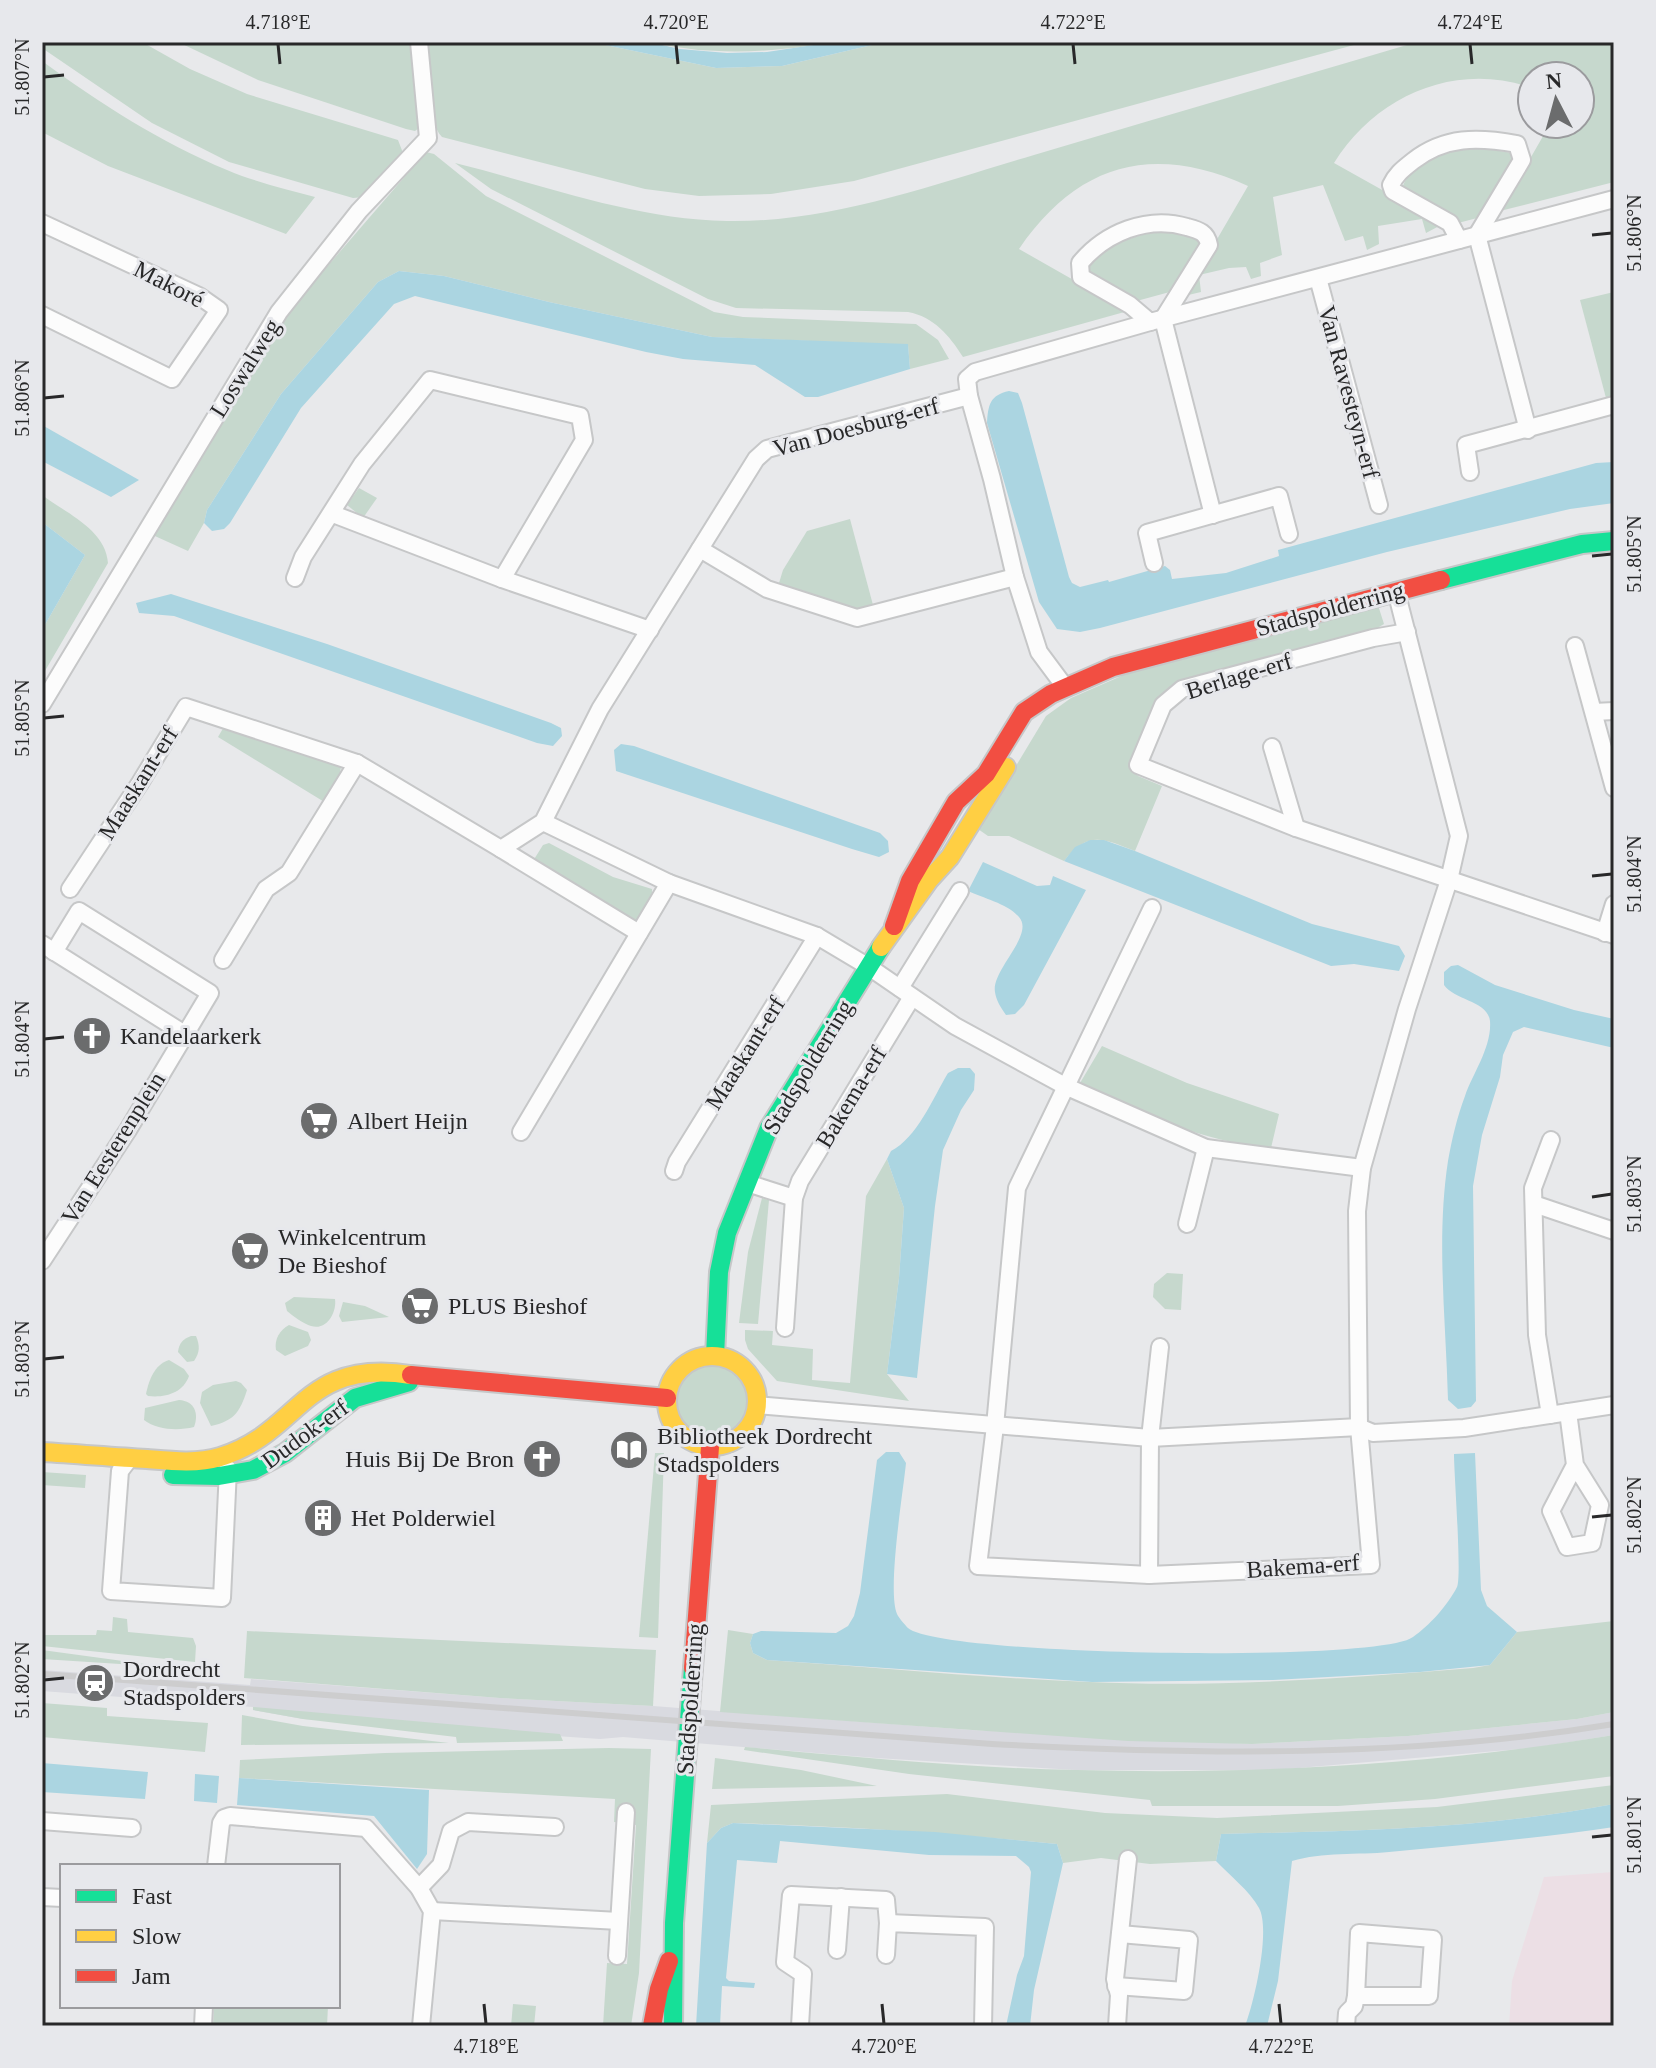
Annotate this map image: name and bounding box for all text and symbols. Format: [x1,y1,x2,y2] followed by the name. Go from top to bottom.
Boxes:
[245,11,311,33] text: 4.718°E
[643,11,709,33] text: 4.720°E
[1040,11,1106,33] text: 4.722°E
[1437,11,1503,33] text: 4.724°E
[11,38,33,116] text: 51.807°N
[1516,60,1596,140] north arrow
[1545,67,1563,94] text: N
[1623,194,1645,272] text: 51.806°N
[130,255,208,313] street label: Makoré
[1313,303,1385,481] street label: Van Ravesteyn-erf
[205,314,285,422] street label: Loswalweg
[11,359,33,437] text: 51.806°N
[770,392,942,462] street label: Van Doesburg-erf
[1623,515,1645,593] text: 51.805°N
[1253,577,1407,641] street label: Stadspolderring
[1183,648,1295,704] street label: Berlage-erf
[11,679,33,757] text: 51.805°N
[93,722,183,844] street label: Maaskant-erf
[1623,835,1645,913] text: 51.804°N
[700,992,790,1114] street label: Maaskant-erf
[758,995,858,1139] street label: Stadspolderring
[11,1000,33,1078] text: 51.804°N
[71,1015,113,1057] church icon: Kandelaarkerk
[120,1023,261,1049] place label: Kandelaarkerk
[811,1042,891,1152] street label: Bakema-erf
[56,1067,170,1229] street label: Van Eesterenplein
[298,1100,340,1142] supermarket icon: Albert Heijn
[347,1108,468,1134] place label: Albert Heijn
[1623,1155,1645,1233] text: 51.803°N
[278,1224,427,1278] place label: Winkelcentrum De Bieshof
[229,1230,271,1272] supermarket icon: Winkelcentrum De Bieshof
[399,1285,441,1327] supermarket icon: PLUS Bieshof
[448,1293,587,1319] place label: PLUS Bieshof
[11,1320,33,1398] text: 51.803°N
[257,1394,353,1474] street label: Dudok-erf
[657,1423,873,1477] place label: Bibliotheek Dordrecht Stadspolders
[608,1429,650,1471] library icon: Bibliotheek Dordrecht Stadspolders
[521,1438,563,1480] church icon: Huis Bij De Bron
[345,1446,514,1472] place label: Huis Bij De Bron
[1623,1476,1645,1554] text: 51.802°N
[302,1497,344,1539] building icon: Het Polderwiel
[351,1505,496,1531] place label: Het Polderwiel
[1246,1549,1360,1583] street label: Bakema-erf
[672,1622,708,1776] street label: Stadspolderring
[11,1641,33,1719] text: 51.802°N
[123,1656,246,1710] place label: Dordrecht Stadspolders
[74,1662,116,1704] station icon: Dordrecht Stadspolders
[1623,1796,1645,1874] text: 51.801°N
[60,1864,340,2008] legend
[132,1883,172,1909] text: Fast
[132,1923,182,1949] text: Slow
[132,1963,171,1989] text: Jam
[453,2035,519,2057] text: 4.718°E
[851,2035,917,2057] text: 4.720°E
[1248,2035,1314,2057] text: 4.722°E

